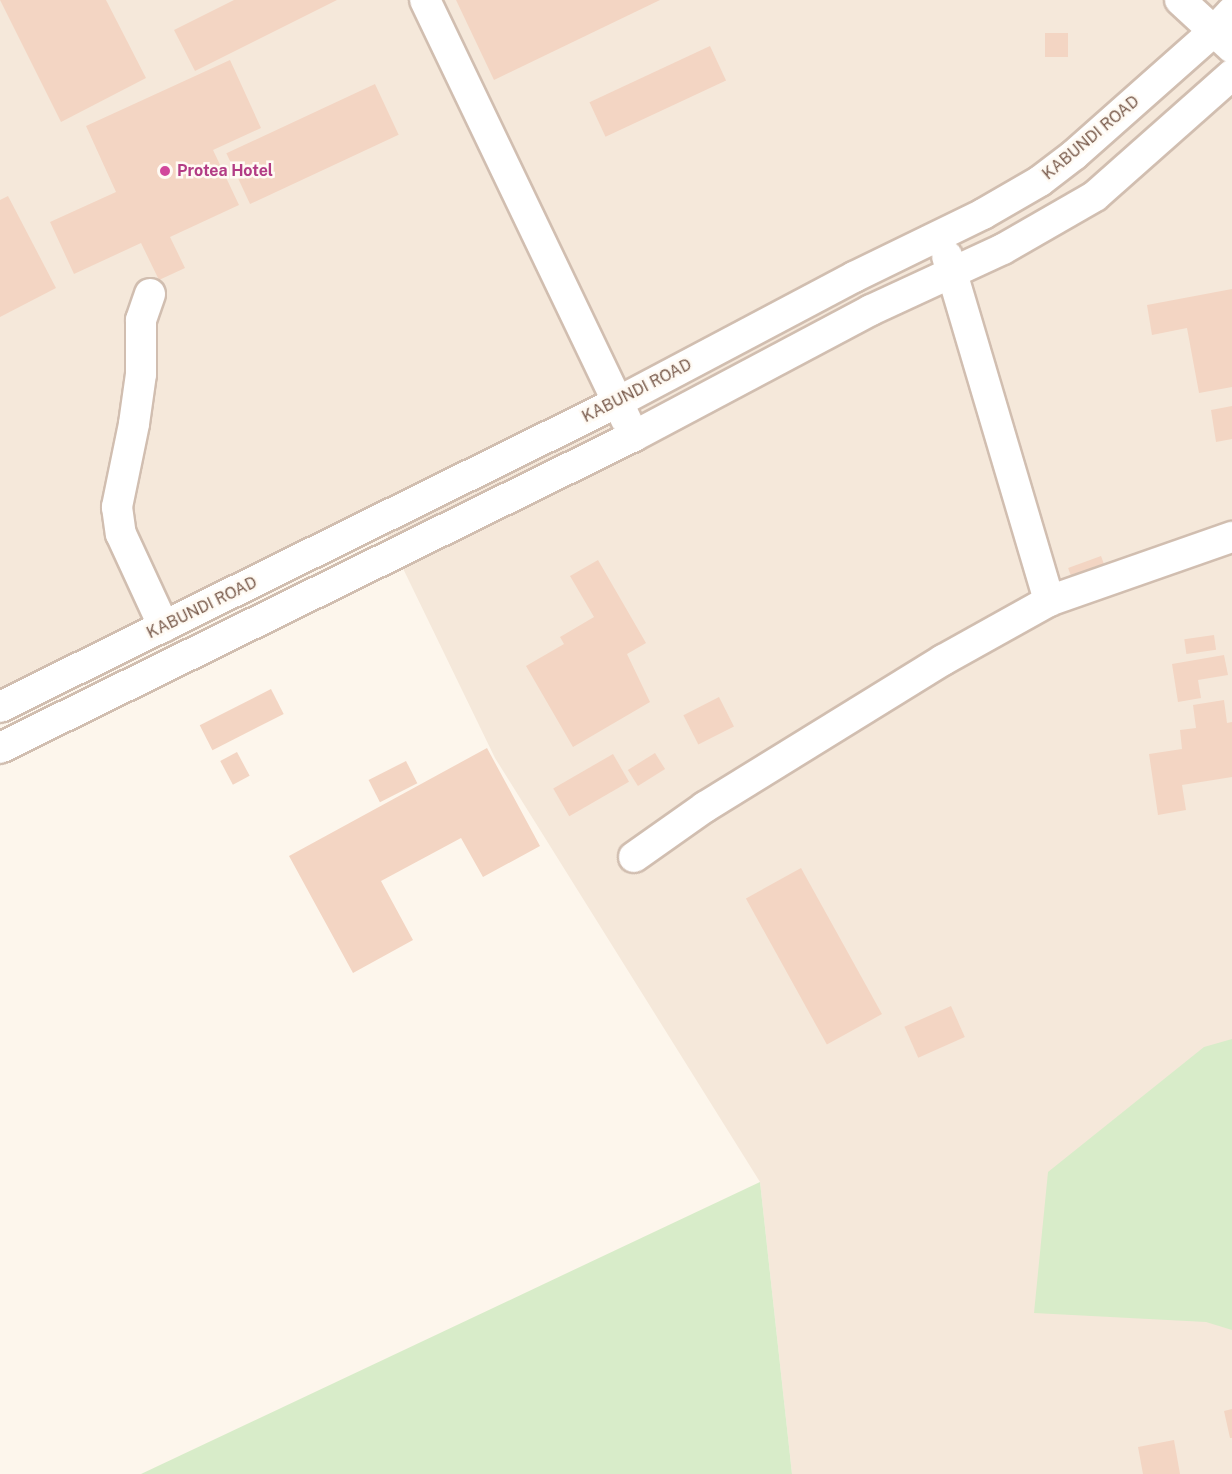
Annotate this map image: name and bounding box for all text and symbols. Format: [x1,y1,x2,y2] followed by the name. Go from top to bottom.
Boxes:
[1039,92,1143,184] street label: KABUNDI ROAD
[177,161,273,181] place label: Protea Hotel
[158,164,172,178] marker: Protea Hotel
[579,355,695,427] street label: KABUNDI ROAD
[144,573,260,643] street label: KABUNDI ROAD

